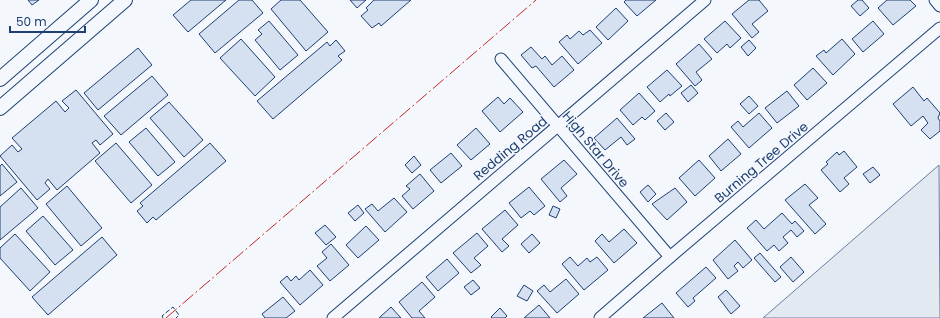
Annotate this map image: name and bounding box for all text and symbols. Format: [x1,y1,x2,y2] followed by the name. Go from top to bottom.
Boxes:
[10,8,85,34] scale bar
[16,13,47,30] text: 50 m
[558,107,633,192] street label: High Star Drive
[469,112,551,185] street label: Redding Road
[710,117,812,207] street label: Burning Tree Drive

